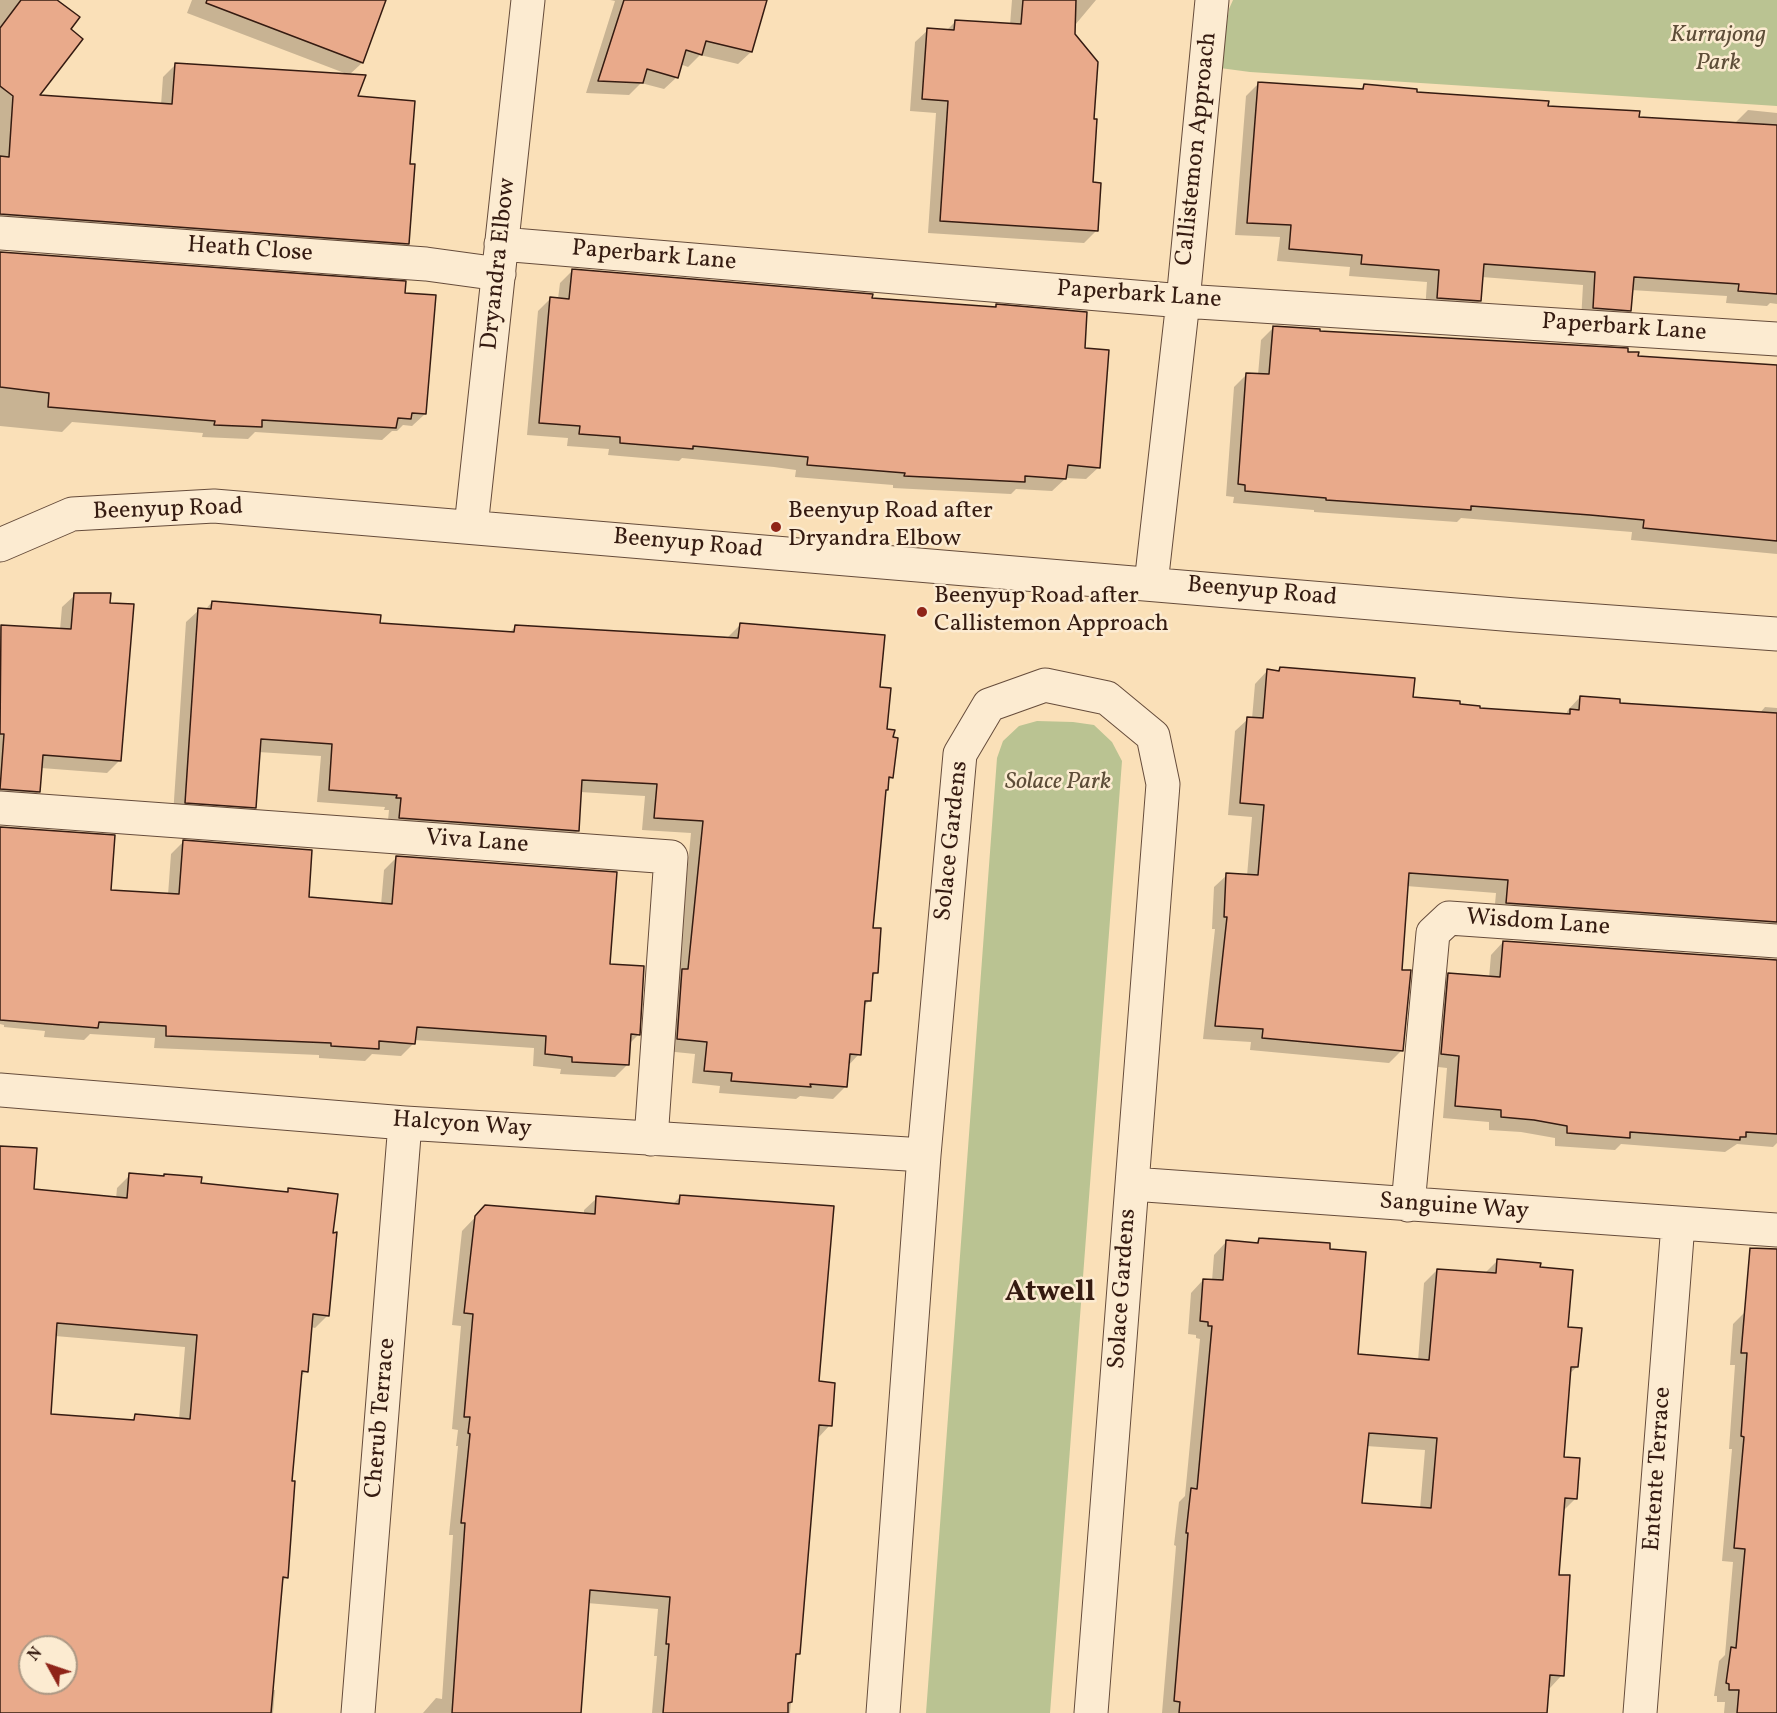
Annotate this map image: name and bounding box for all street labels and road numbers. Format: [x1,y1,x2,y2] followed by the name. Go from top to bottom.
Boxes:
[1171,31,1225,267] street label: Callistemon Approach
[477,176,523,352] street label: Dryandra Elbow
[186,232,314,270] street label: Heath Close
[570,235,738,279] street label: Paperbark Lane
[1056,276,1222,316] street label: Paperbark Lane
[1541,309,1707,349] street label: Paperbark Lane
[92,494,244,528] street label: Beenyup Road
[612,524,764,566] street label: Beenyup Road
[1186,572,1338,614] street label: Beenyup Road
[930,759,976,923] street label: Solace Gardens
[425,825,529,861] street label: Viva Lane
[1465,905,1611,943] street label: Wisdom Lane
[392,1107,532,1145] street label: Halcyon Way
[1378,1188,1530,1228] street label: Sanguine Way
[1104,1208,1144,1370] street label: Solace Gardens
[361,1337,403,1499] street label: Cherub Terrace
[1639,1386,1679,1552] street label: Entente Terrace

